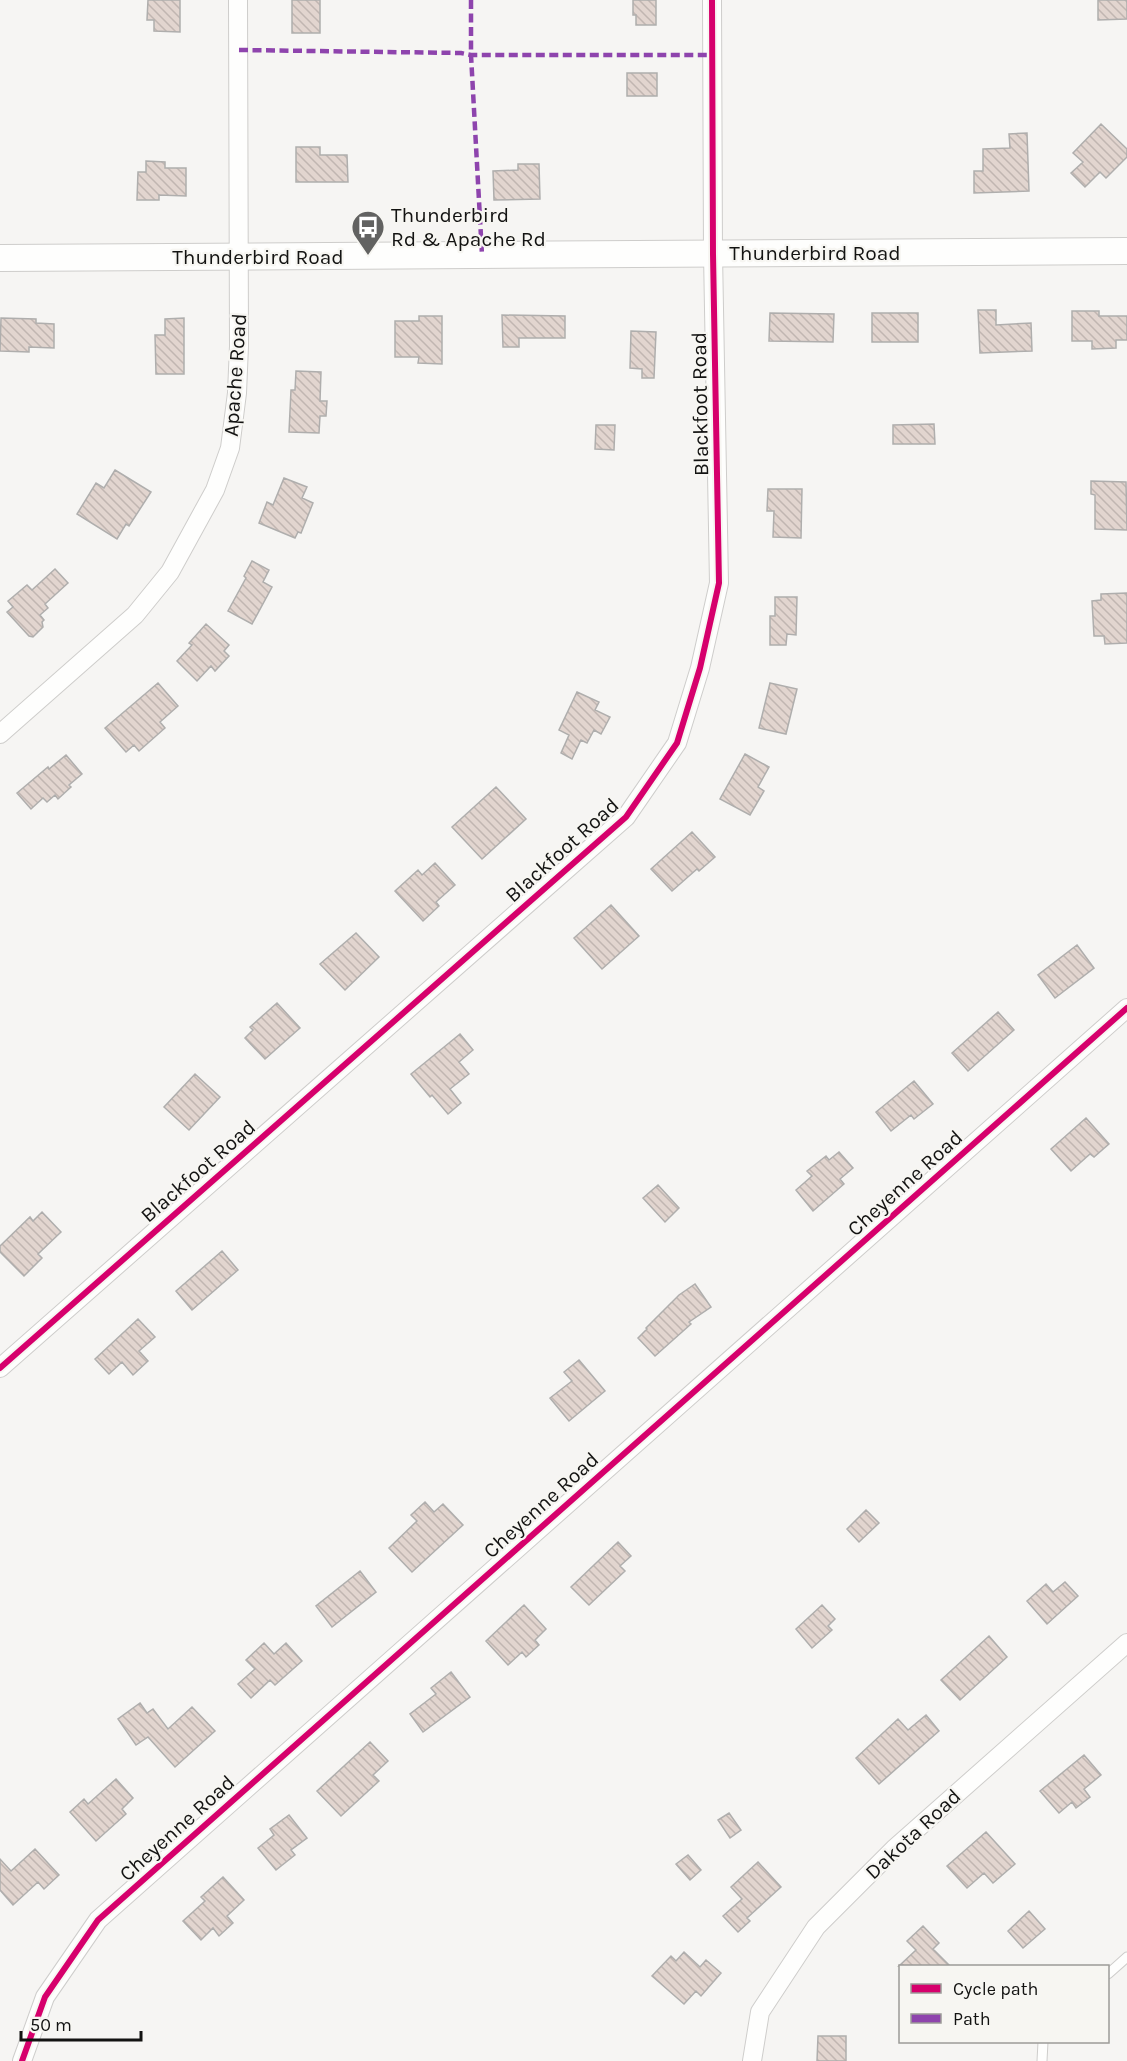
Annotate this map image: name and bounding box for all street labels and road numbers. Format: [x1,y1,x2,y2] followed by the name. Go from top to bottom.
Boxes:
[729,241,901,265] street label: Thunderbird Road
[172,245,344,269] street label: Thunderbird Road
[219,313,251,437] street label: Apache Road
[687,332,713,476] street label: Blackfoot Road
[500,793,624,907] street label: Blackfoot Road
[136,1115,260,1227] street label: Blackfoot Road
[843,1125,967,1241] street label: Cheyenne Road
[479,1447,603,1563] street label: Cheyenne Road
[115,1770,239,1886] street label: Cheyenne Road
[860,1784,966,1884] street label: Dakota Road

